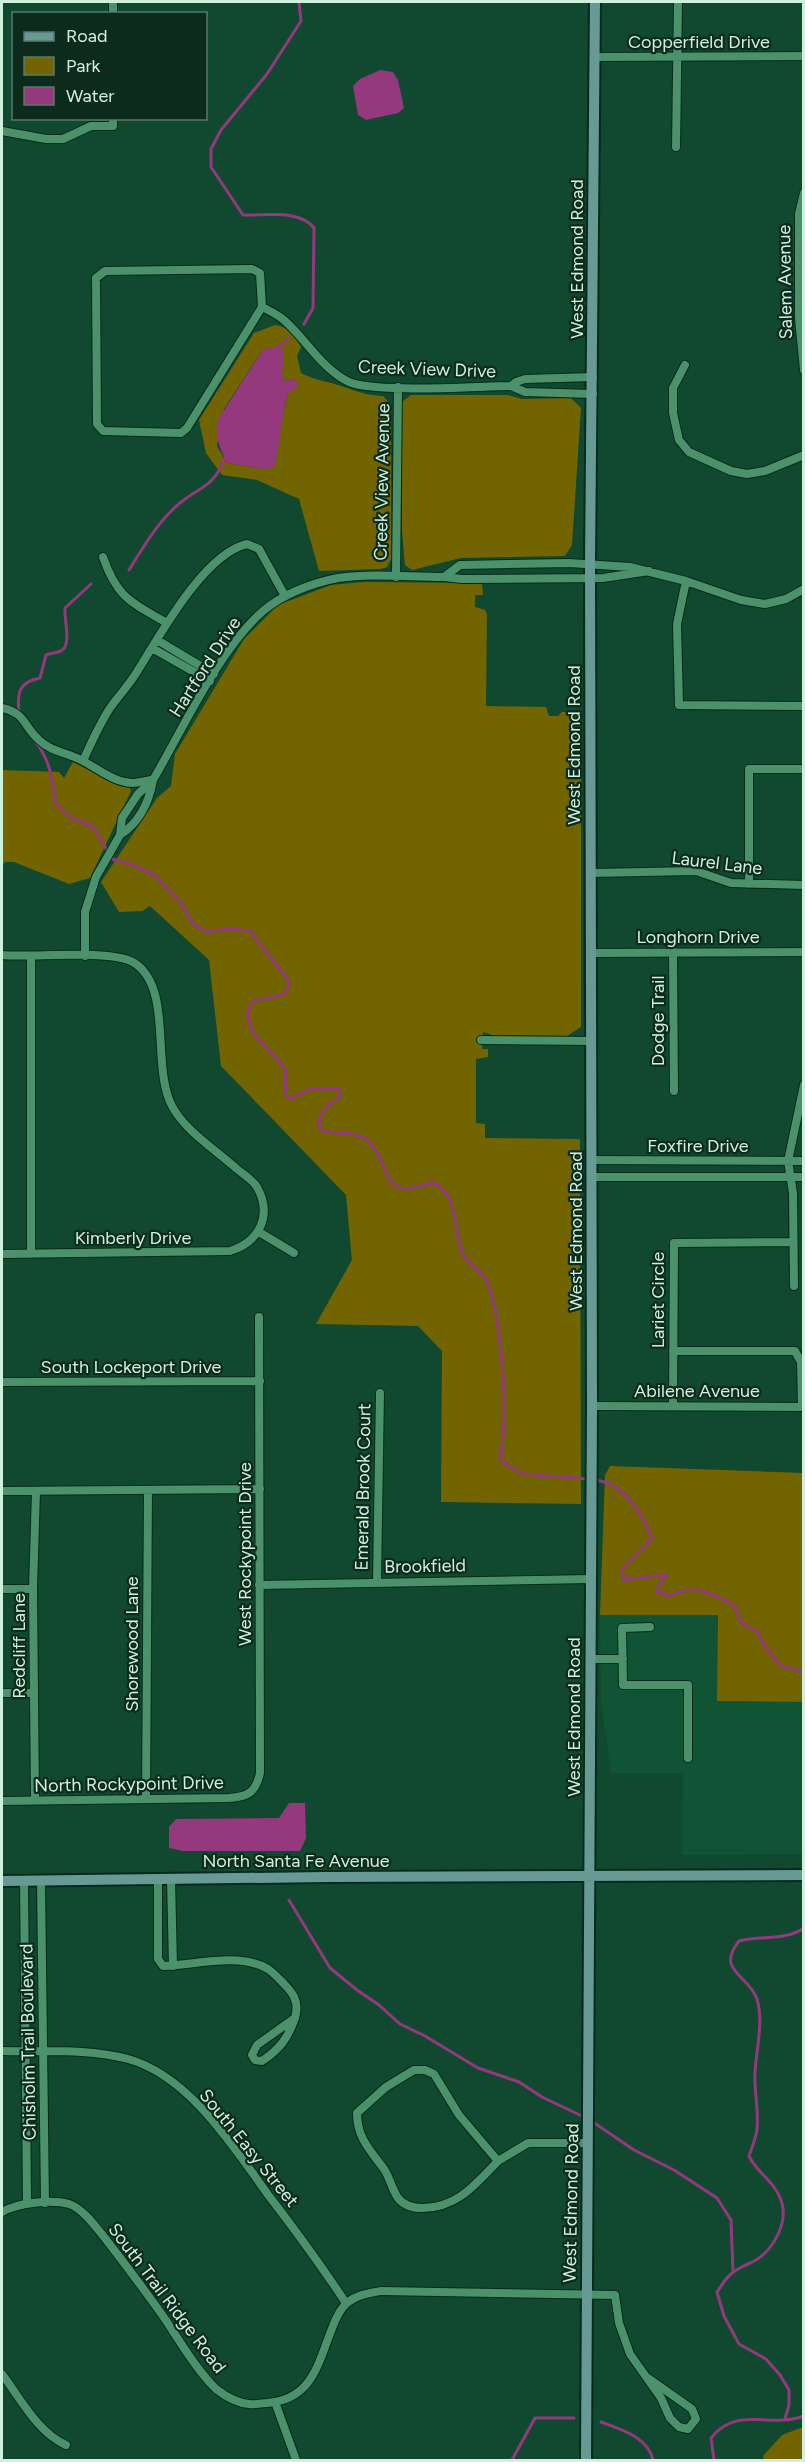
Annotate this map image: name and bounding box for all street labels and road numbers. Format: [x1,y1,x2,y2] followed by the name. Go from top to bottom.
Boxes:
[628,31,770,53] street label: Copperfield Drive
[566,179,588,339] street label: West Edmond Road
[773,224,797,340] street label: Salem Avenue
[358,356,497,382] street label: Creek View Drive
[370,403,394,561] street label: Creek View Avenue
[164,613,246,721] street label: Hartford Drive
[563,665,585,825] street label: West Edmond Road
[670,847,764,880] street label: Laurel Lane
[636,926,760,948] street label: Longhorn Drive
[647,976,669,1066] street label: Dodge Trail
[647,1135,749,1157] street label: Foxfire Drive
[565,1151,587,1311] street label: West Edmond Road
[75,1227,191,1249] street label: Kimberly Drive
[647,1252,669,1348] street label: Lariet Circle
[41,1356,222,1378] street label: South Lockeport Drive
[634,1380,760,1402] street label: Abilene Avenue
[351,1403,375,1571] street label: Emerald Brook Court
[234,1462,256,1646] street label: West Rockypoint Drive
[384,1554,466,1578] street label: Brookfield
[121,1576,143,1712] street label: Shorewood Lane
[8,1593,30,1699] street label: Redcliff Lane
[563,1637,585,1797] street label: West Edmond Road
[34,1771,224,1797] street label: North Rockypoint Drive
[202,1850,390,1872] street label: North Santa Fe Avenue
[15,1943,41,2141] street label: Chisholm Trail Boulevard
[195,2085,303,2212] street label: South Easy Street
[559,2123,583,2283] street label: West Edmond Road
[103,2219,231,2377] street label: South Trail Ridge Road

